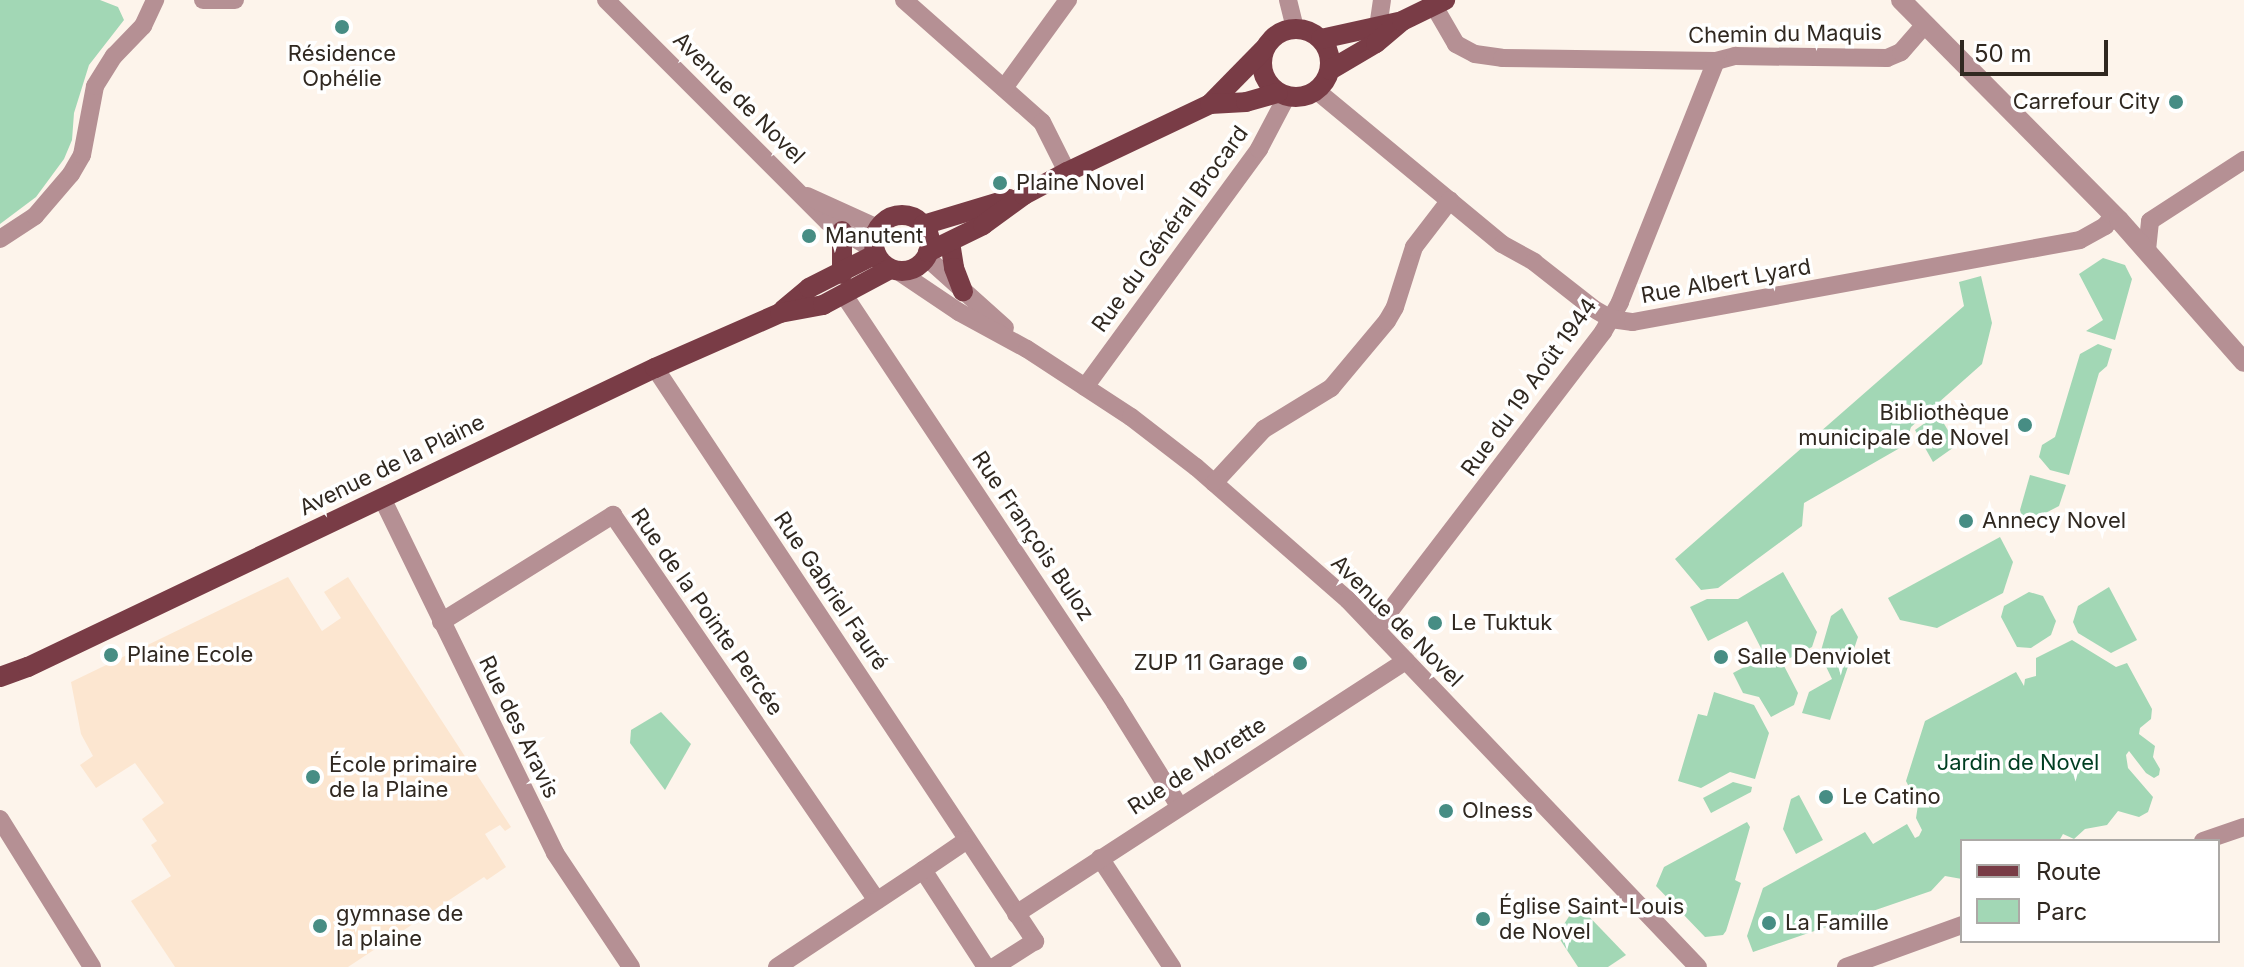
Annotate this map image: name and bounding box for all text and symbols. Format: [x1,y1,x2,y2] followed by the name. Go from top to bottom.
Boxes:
[333,18,351,36] marker: Résidence Ophélie
[1688,19,1882,49] street label: Chemin du Maquis
[1964,24,2112,74] scale bar
[668,27,810,169] street label: Avenue de Novel
[1974,39,2032,68] text: 50 m
[288,40,396,92] place label: Résidence Ophélie
[2013,89,2160,115] place label: Carrefour City
[2167,93,2185,111] marker: Carrefour City
[1086,121,1254,337] street label: Rue du Général Brocard
[1016,170,1144,196] place label: Plaine Novel
[991,174,1009,192] marker: Plaine Novel
[825,223,923,249] place label: Manutent
[800,227,818,245] marker: Manutent
[1639,253,1813,309] street label: Rue Albert Lyard
[1456,293,1602,481] street label: Rue du 19 Août 1944
[1798,399,2009,450] place label: Bibliothèque municipale de Novel
[295,409,489,521] street label: Avenue de la Plaine
[2016,416,2034,434] marker: Bibliothèque municipale de Novel
[966,446,1100,626] street label: Rue François Buloz
[625,503,789,721] street label: Rue de la Pointe Percée
[768,507,894,675] street label: Rue Gabriel Fauré
[1982,508,2126,534] place label: Annecy Novel
[1957,512,1975,530] marker: Annecy Novel
[1326,550,1468,692] street label: Avenue de Novel
[1451,610,1552,636] place label: Le Tuktuk
[1426,614,1444,632] marker: Le Tuktuk
[127,642,253,668] place label: Plaine Ecole
[1737,644,1891,670] place label: Salle Denviolet
[102,646,120,664] marker: Plaine Ecole
[1712,648,1730,666] marker: Salle Denviolet
[1134,650,1284,676] place label: ZUP 11 Garage
[473,652,565,802] street label: Rue des Aravis
[1291,654,1309,672] marker: ZUP 11 Garage
[1123,712,1271,820] street label: Rue de Morette
[1937,750,2099,776] park label: Jardin de Novel
[329,751,477,802] place label: École primaire de la Plaine
[304,768,322,786] marker: École primaire de la Plaine
[1842,784,1941,810] place label: Le Catino
[1817,788,1835,806] marker: Le Catino
[1462,798,1533,824] place label: Olness
[1437,802,1455,820] marker: Olness
[1960,839,2220,943] legend
[2036,857,2101,886] text: Route
[1499,893,1684,944] place label: Église Saint-Louis de Novel
[2036,897,2087,926] text: Parc
[336,900,463,952] place label: gymnase de la plaine
[1474,910,1492,928] marker: Église Saint-Louis de Novel
[1785,910,1889,936] place label: La Famille
[1760,914,1778,932] marker: La Famille
[311,917,329,935] marker: gymnase de la plaine

